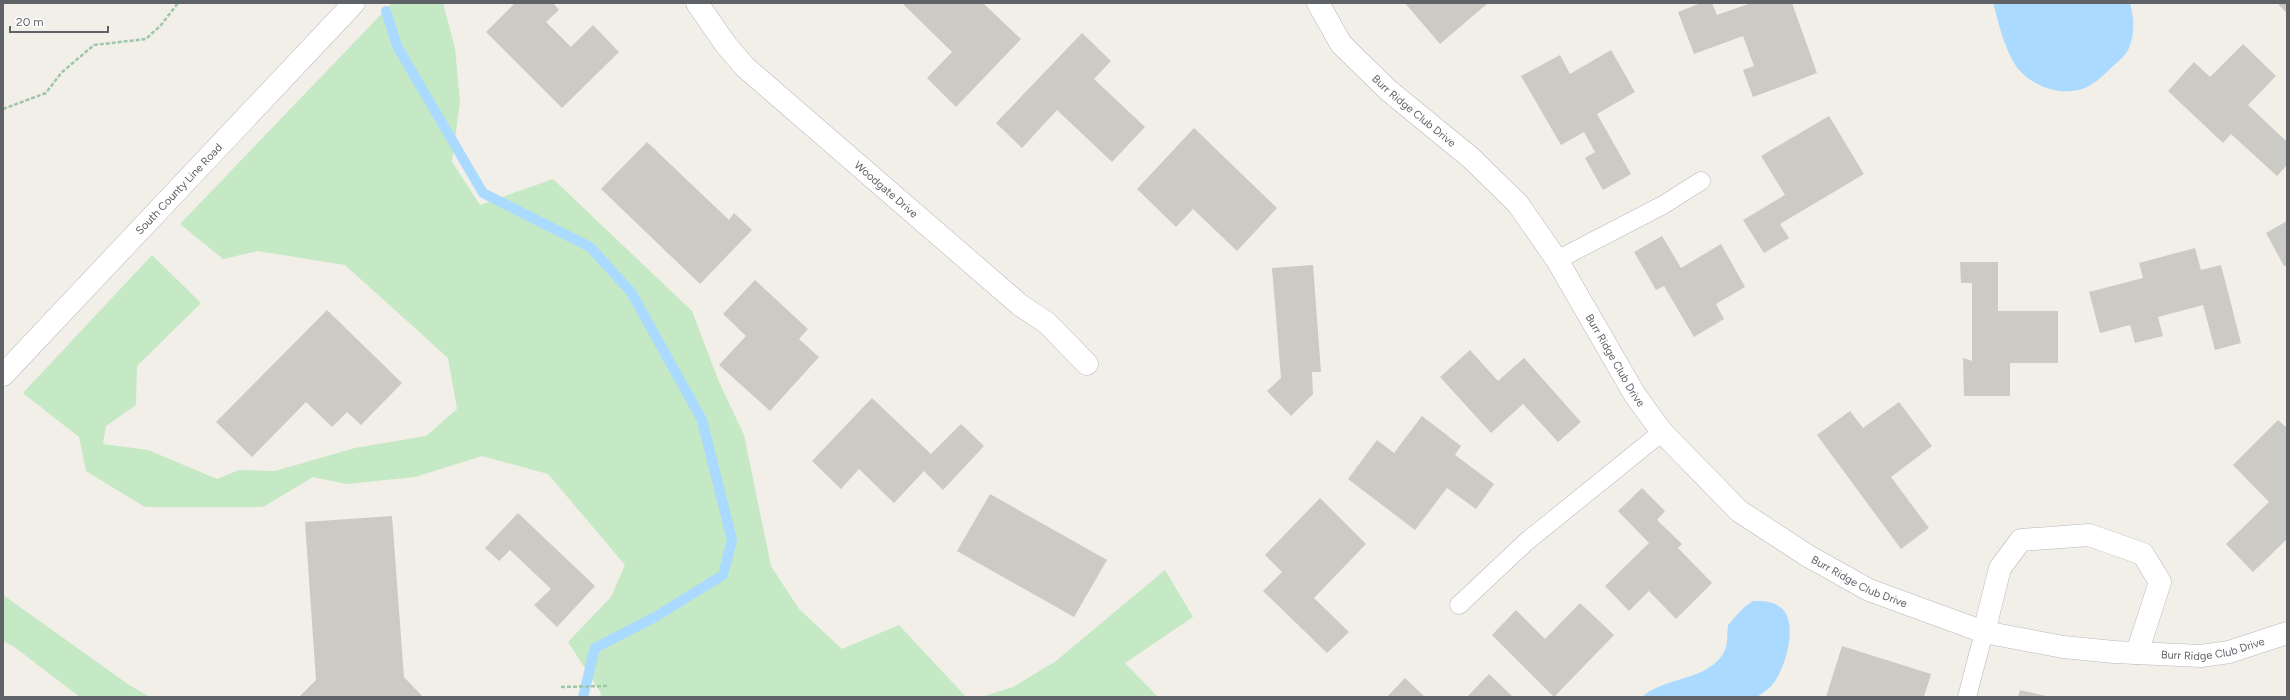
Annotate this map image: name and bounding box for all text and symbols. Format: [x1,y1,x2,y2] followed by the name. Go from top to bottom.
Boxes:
[10,8,108,34] scale bar
[16,15,44,29] text: 20 m
[1370,72,1459,149] street label: Burr Ridge Club Drive
[133,141,225,237] street label: South County Line Road
[852,158,921,220] street label: Woodgate Drive
[1583,312,1648,409] street label: Burr Ridge Club Drive
[1809,553,1909,610] street label: Burr Ridge Club Drive
[2161,634,2266,663] street label: Burr Ridge Club Drive

